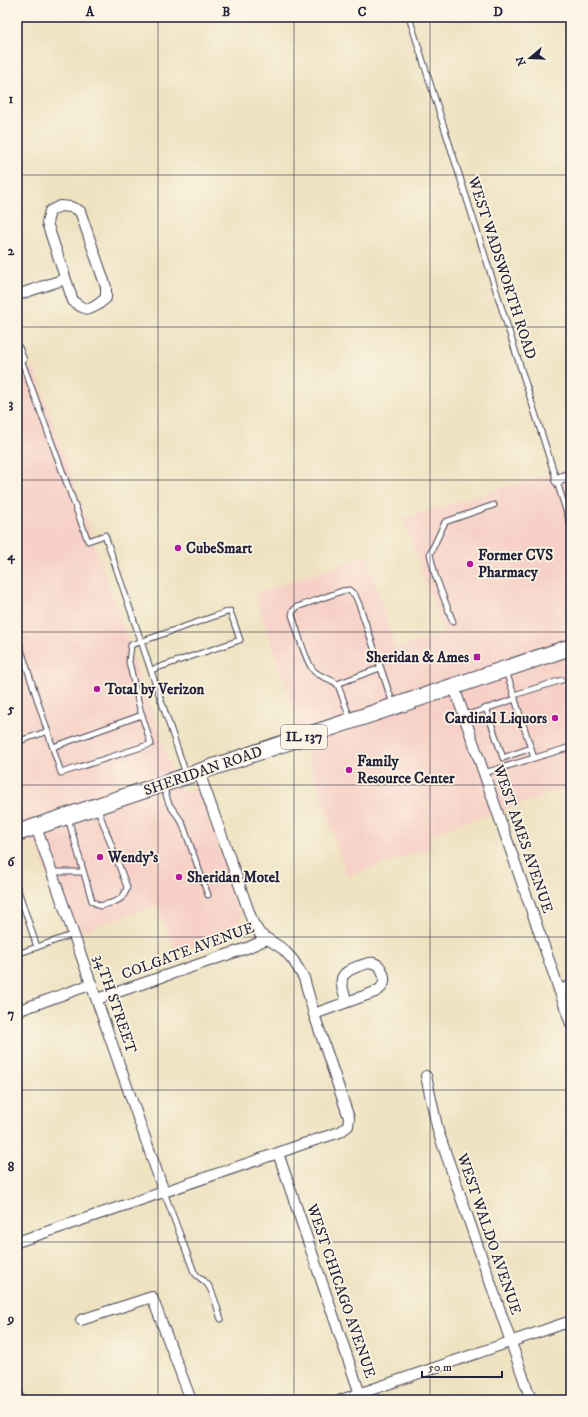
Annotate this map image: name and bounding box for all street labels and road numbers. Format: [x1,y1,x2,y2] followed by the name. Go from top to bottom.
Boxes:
[463,173,541,362] street label: WEST WADSWORTH ROAD
[281,725,327,749] road number: IL 137
[141,742,265,800] street label: SHERIDAN ROAD
[488,761,557,916] street label: WEST AMES AVENUE
[119,918,257,984] street label: COLGATE AVENUE
[89,952,141,1056] street label: 34TH STREET
[452,1150,526,1317] street label: WEST WALDO AVENUE
[302,1200,380,1381] street label: WEST CHICAGO AVENUE

